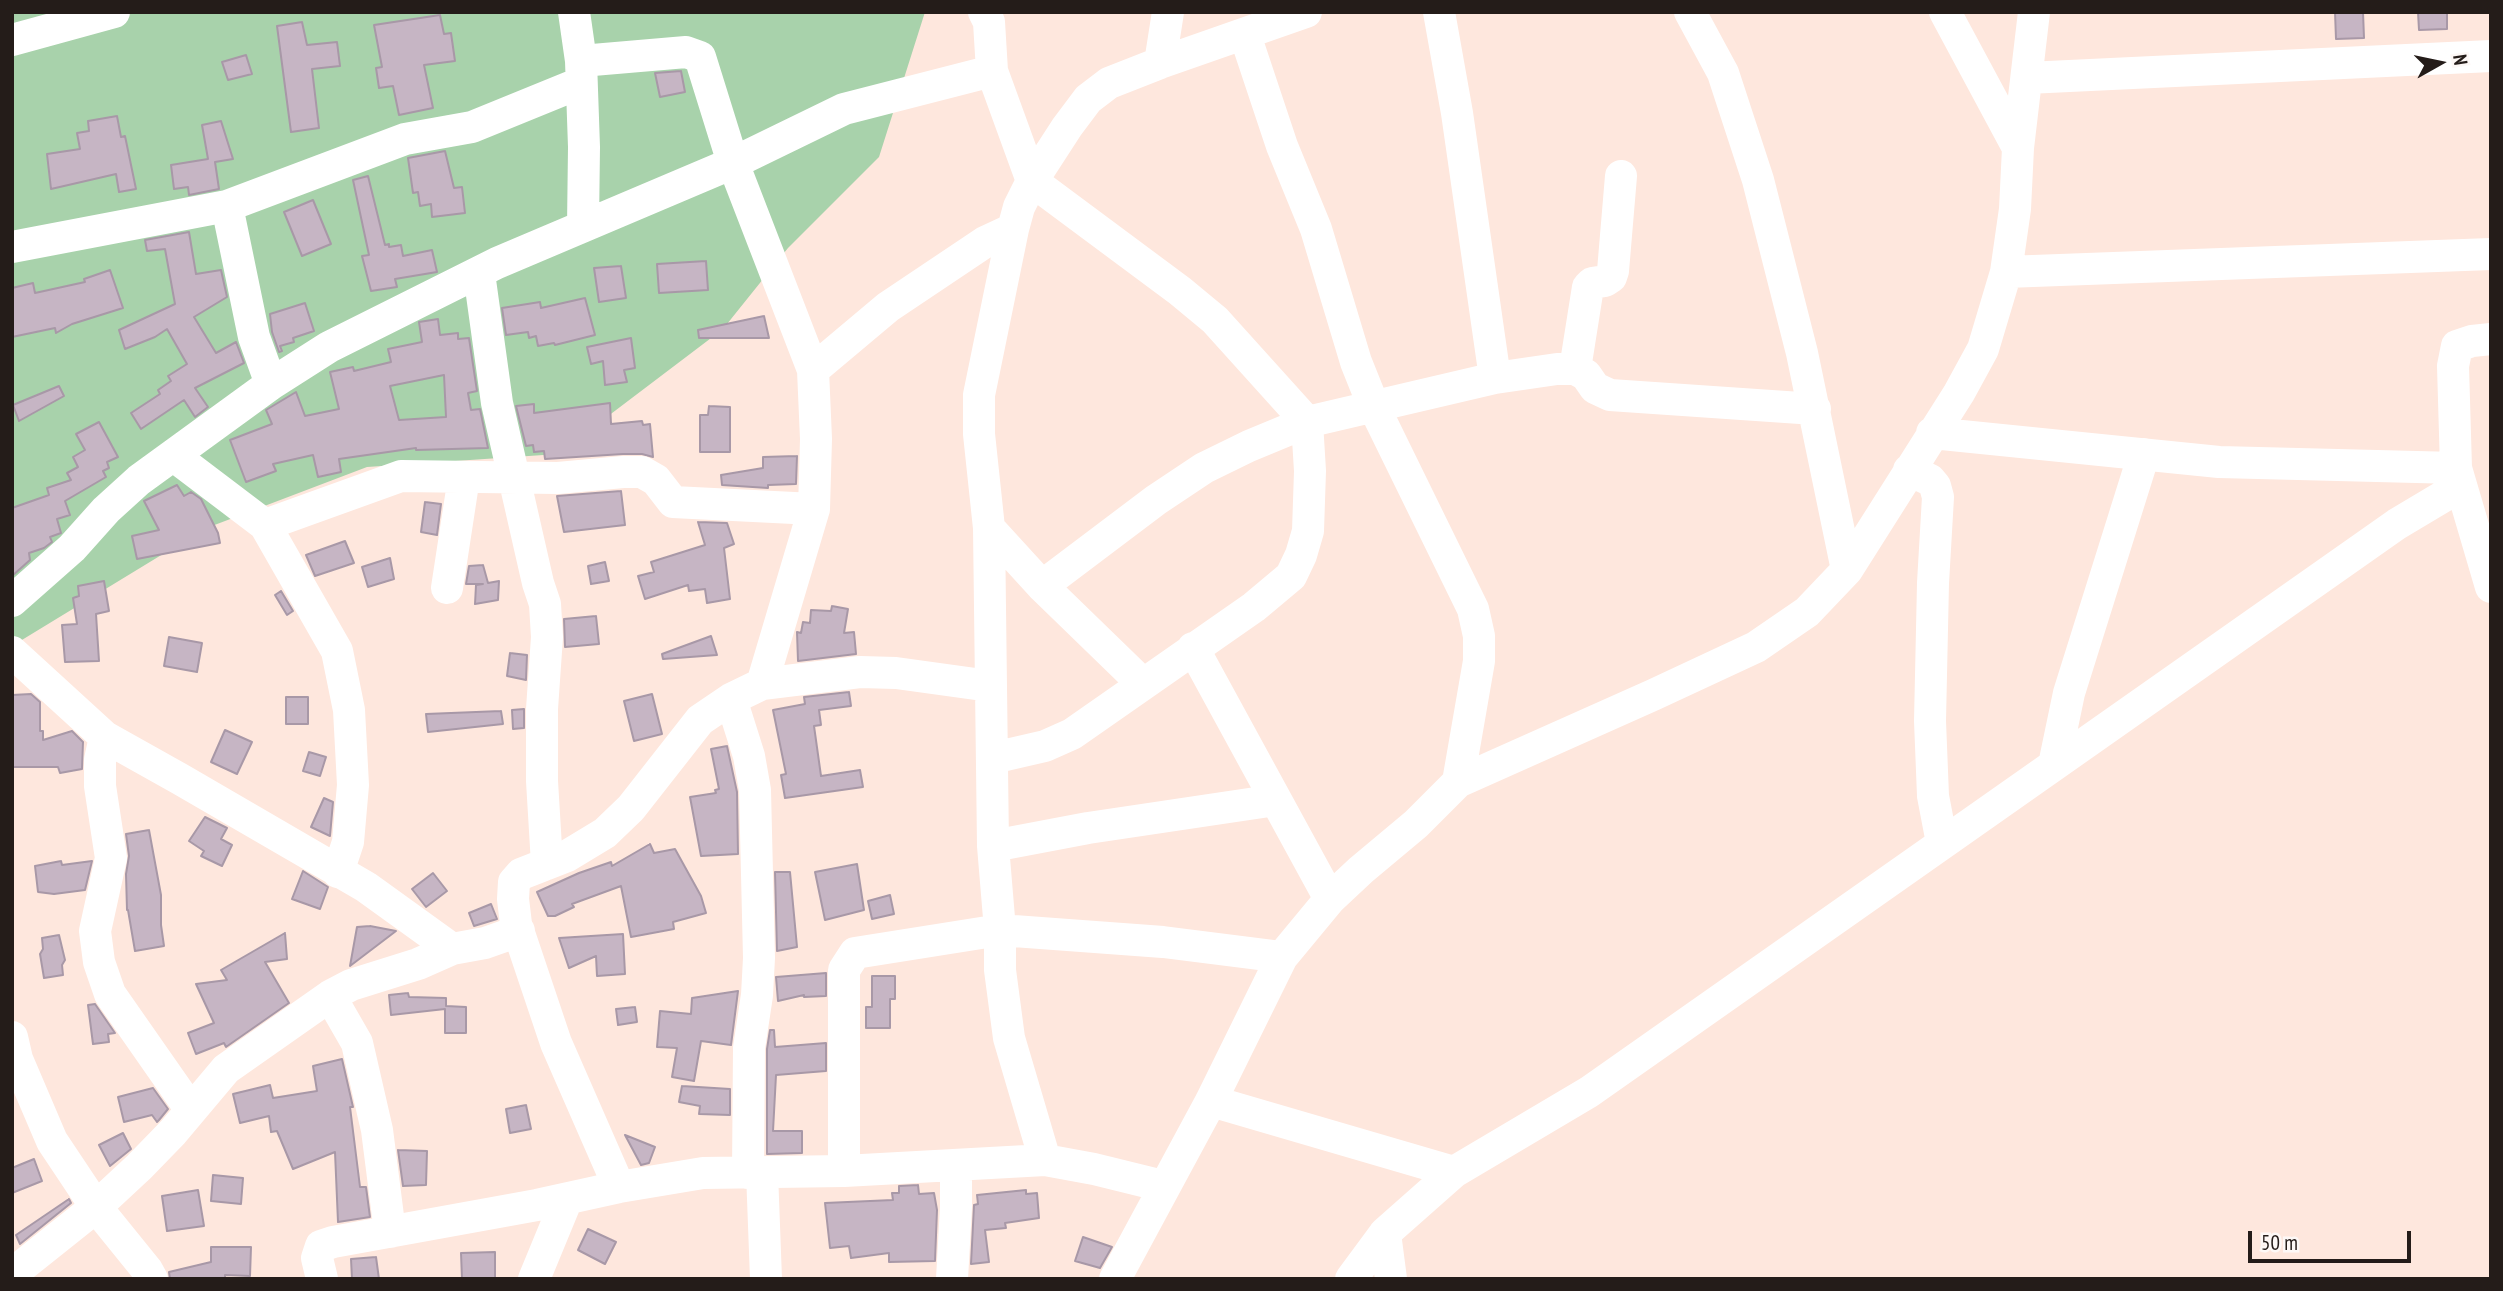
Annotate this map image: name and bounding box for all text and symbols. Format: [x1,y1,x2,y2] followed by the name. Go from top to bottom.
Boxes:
[2405,28,2475,98] north arrow
[2448,53,2473,67] text: N
[2251,1218,2414,1262] scale bar
[2261,1229,2298,1256] text: 50 m

